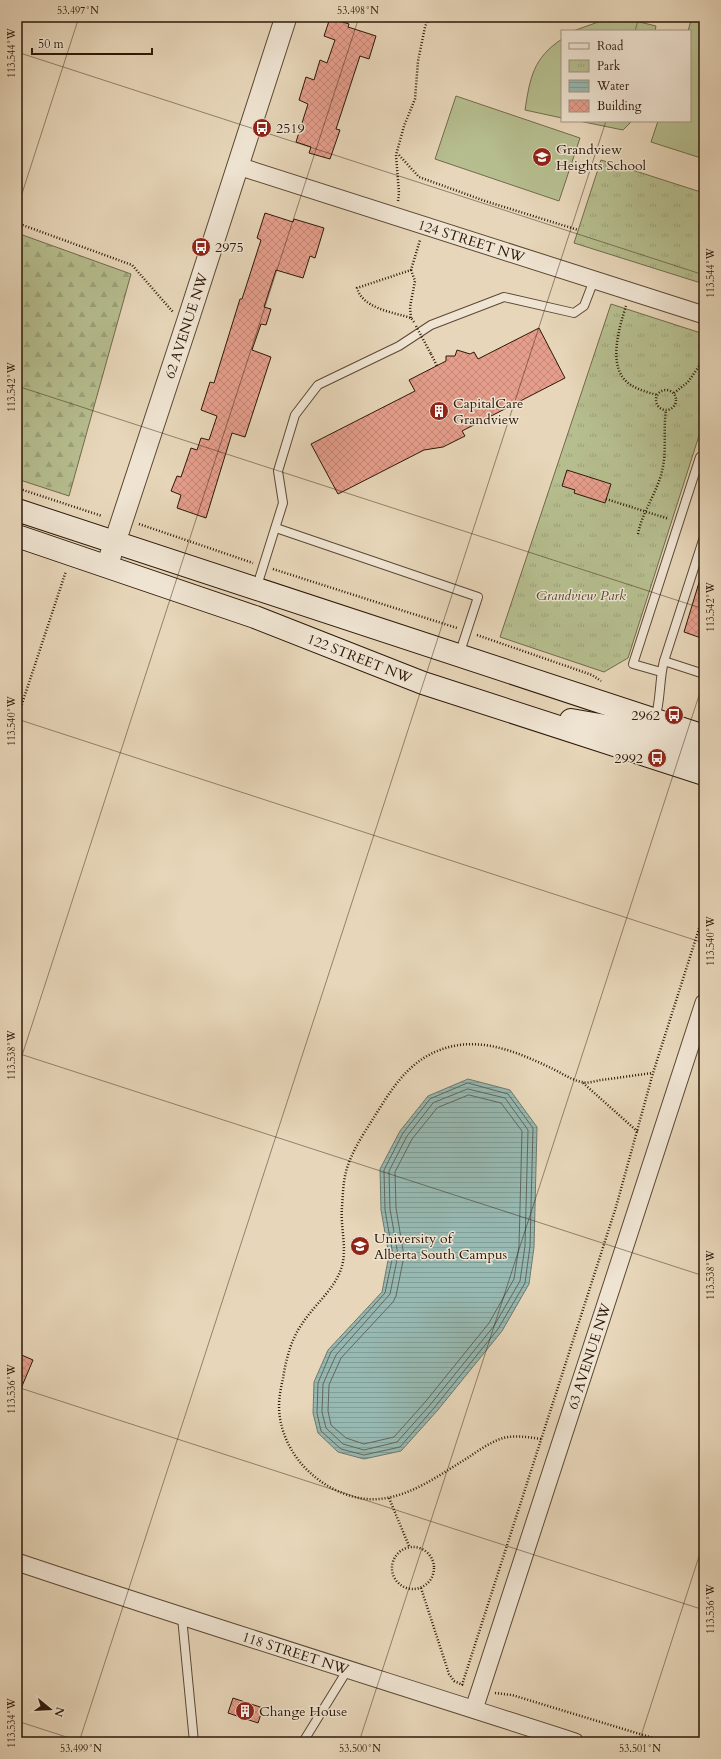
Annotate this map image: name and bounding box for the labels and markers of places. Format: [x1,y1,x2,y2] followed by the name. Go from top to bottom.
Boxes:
[251,117,273,139] bus stop icon: 2519
[276,119,305,138] place label: 2519
[556,140,647,175] place label: Grandview Heights School
[531,146,553,168] school or university icon: Grandview Heights School
[190,236,212,258] bus stop icon: 2975
[215,238,244,257] place label: 2975
[453,394,523,429] place label: CapitalCare Grandview
[428,400,450,422] building icon: CapitalCare Grandview
[663,704,685,726] bus stop icon: 2962
[631,706,660,725] place label: 2962
[646,747,668,769] bus stop icon: 2992
[614,749,643,768] place label: 2992
[374,1229,508,1264] place label: University of Alberta South Campus
[349,1235,371,1257] school or university icon: University of Alberta South Campus
[234,1700,256,1722] building icon: Change House
[259,1702,347,1721] place label: Change House

